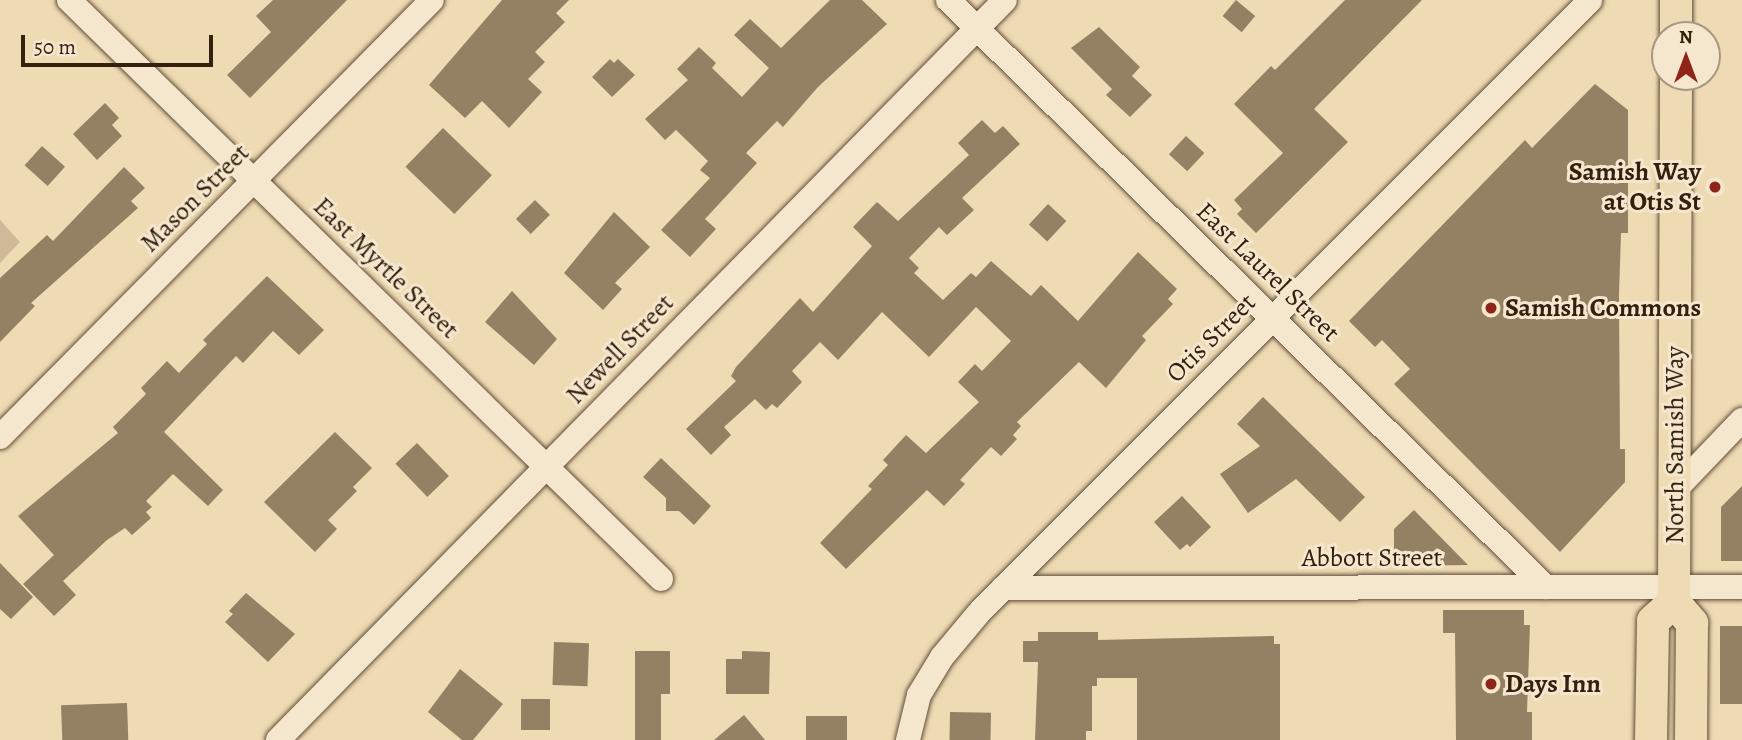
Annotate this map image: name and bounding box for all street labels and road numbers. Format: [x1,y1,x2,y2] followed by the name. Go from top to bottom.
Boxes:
[134,137,256,259] street label: Mason Street
[307,191,465,345] street label: East Myrtle Street
[1190,196,1346,348] street label: East Laurel Street
[560,287,680,411] street label: Newell Street
[1160,287,1262,389] street label: Otis Street
[1659,346,1691,544] street label: North Samish Way
[1302,542,1442,574] street label: Abbott Street

